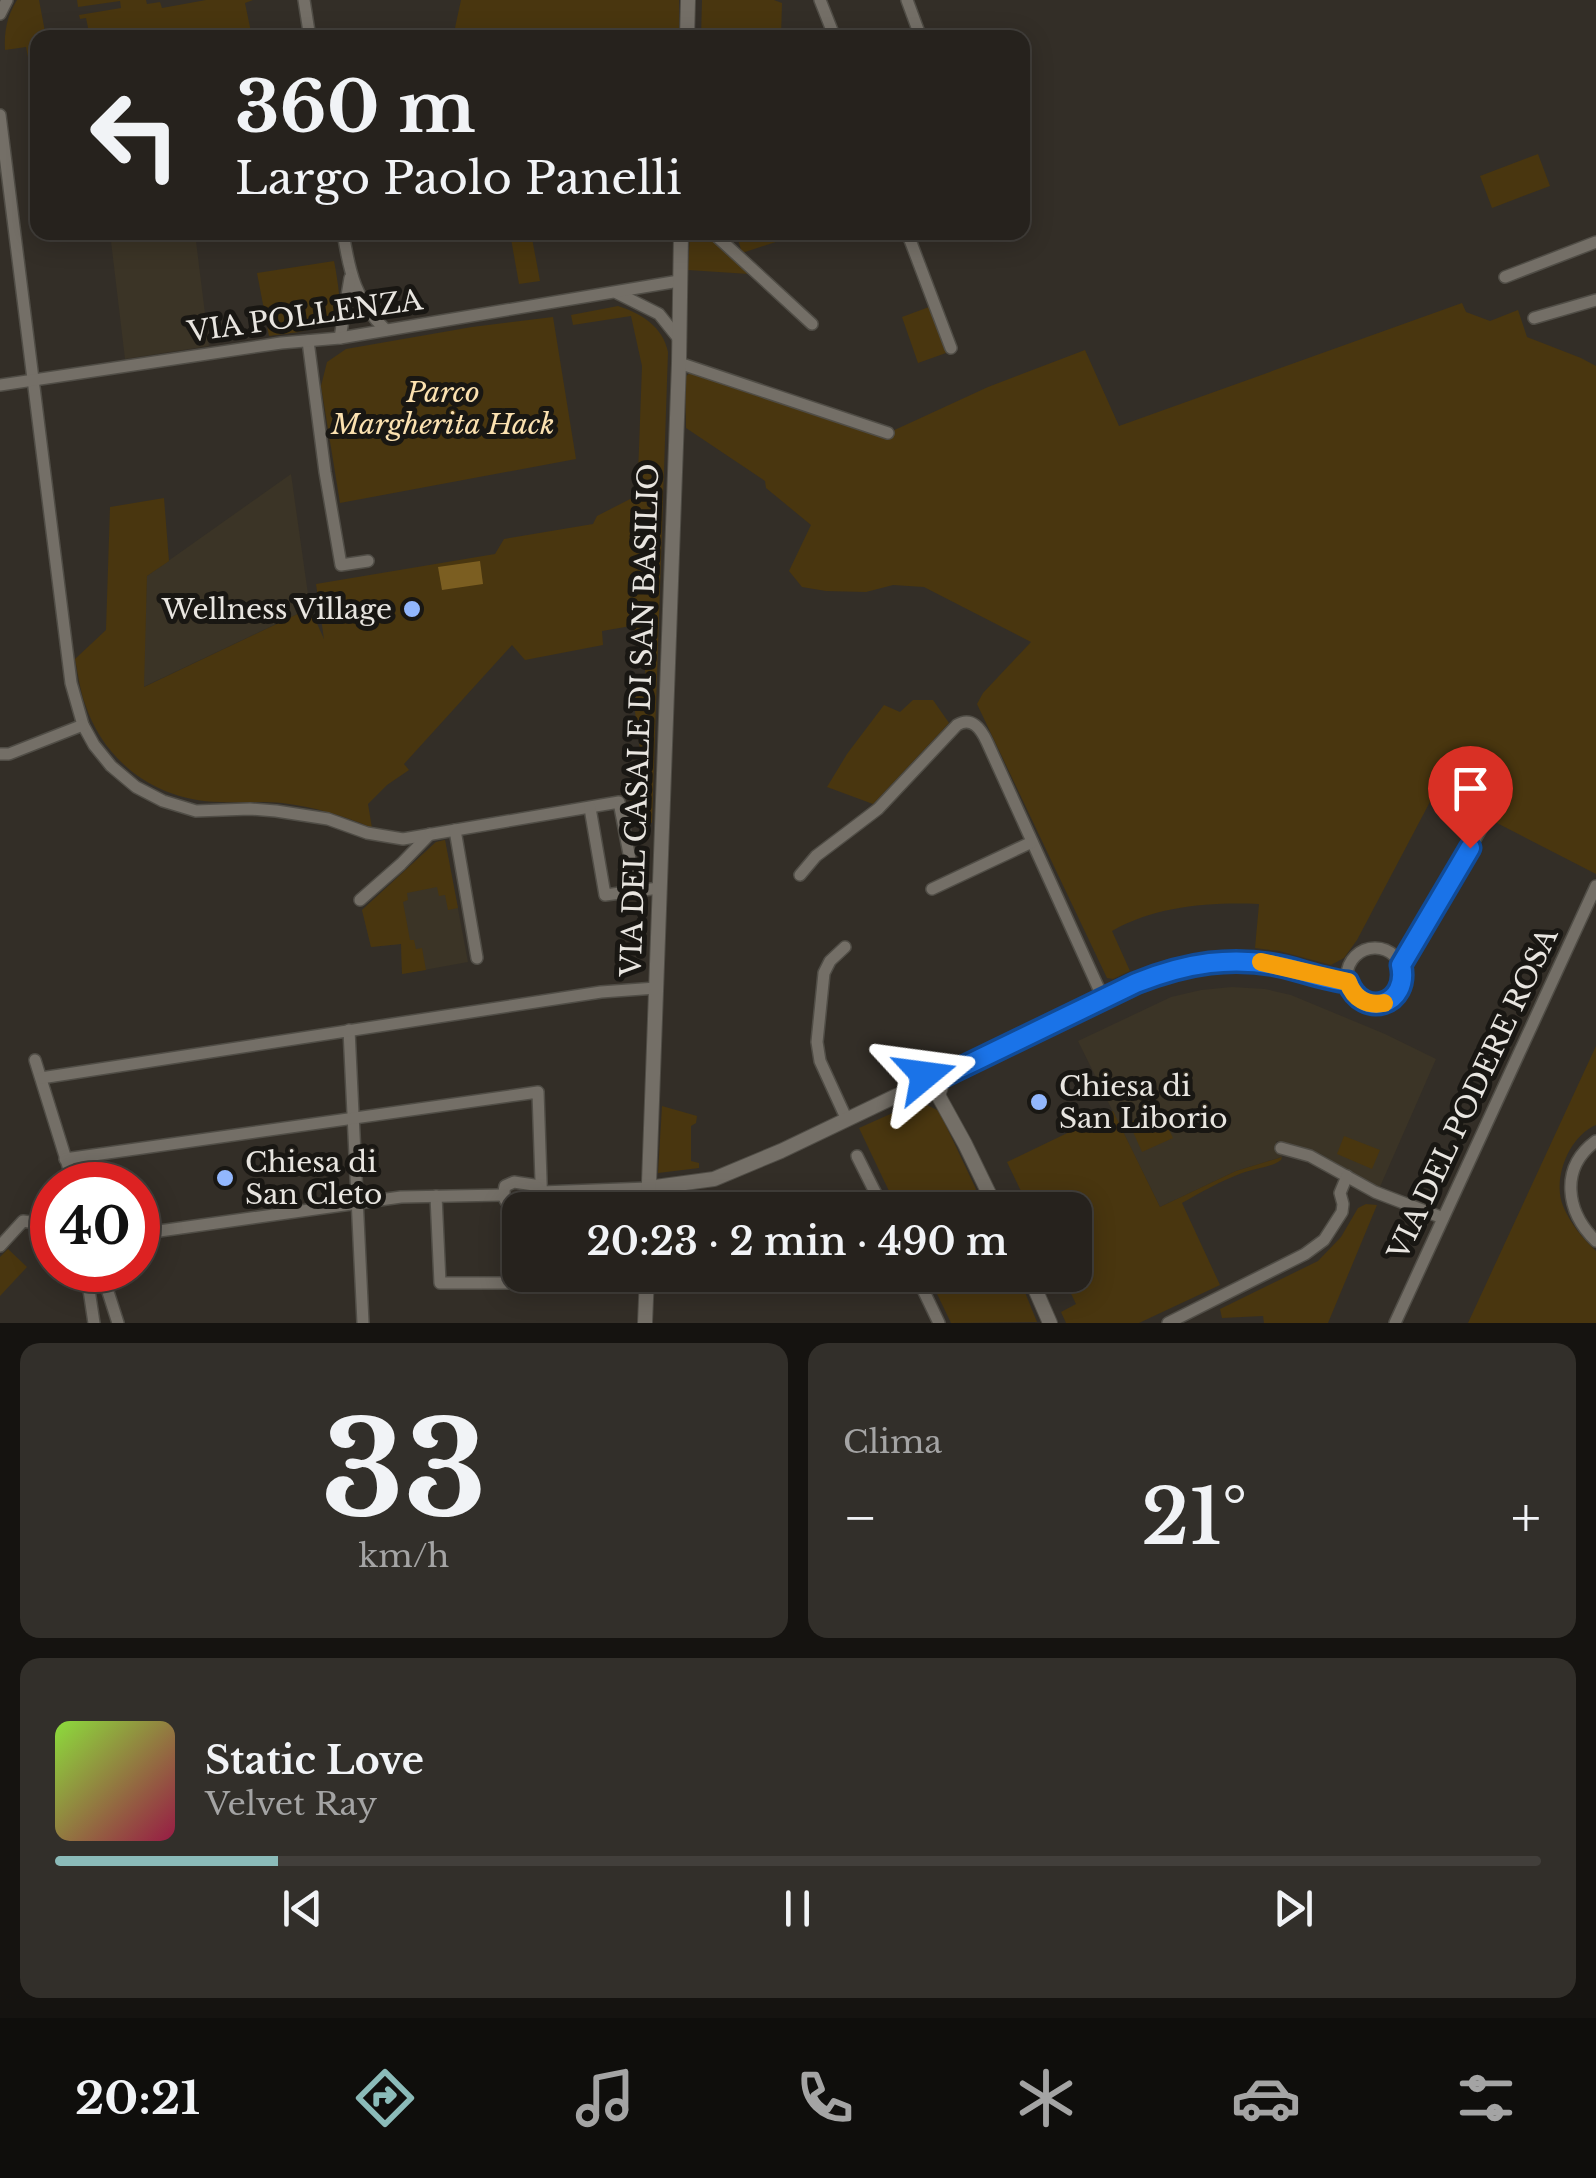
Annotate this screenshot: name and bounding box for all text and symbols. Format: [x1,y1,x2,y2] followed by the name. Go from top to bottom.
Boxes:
[235,64,476,151] text: 360 m
[70,70,200,200] icon: left
[235,150,682,206] text: Largo Paolo Panelli
[184,282,425,350] street label: VIA POLLENZA
[330,375,555,442] park label: Parco Margherita Hack
[614,463,666,978] street label: VIA DEL CASALE DI SAN BASILIO
[161,592,392,627] place label: Wellness Village
[401,598,423,620] marker: Wellness Village
[1428,746,1513,849] pin
[1443,761,1498,816] icon: arrive
[1380,922,1566,1266] street label: VIA DEL PODERE ROSA
[873,1023,977,1127] position arrow
[1059,1069,1228,1136] place label: Chiesa di San Liborio
[1028,1091,1050,1113] marker: Chiesa di San Liborio
[245,1145,382,1212] place label: Chiesa di San Cleto
[30,1162,160,1292] speed limit sign: 40
[214,1167,236,1189] marker: Chiesa di San Cleto
[586,1218,1008,1265] text: 20:23 · 2 min · 490 m
[321,1390,487,1551] text: 33
[843,1422,942,1462] text: Clima
[1141,1471,1247,1564] text: 21°
[843,1484,878,1552] text: −
[1511,1484,1541,1552] text: +
[359,1536,449,1576] text: km/h
[205,1737,424,1784] text: Static Love
[205,1784,377,1824] text: Velvet Ray
[275,1881,330,1936] icon: previous
[770,1881,825,1936] icon: pause
[1266,1881,1321,1936] icon: next
[350,2063,420,2133] icon: directions
[570,2063,640,2133] icon: music
[790,2063,860,2133] icon: phone
[1011,2063,1081,2133] icon: climate
[1231,2063,1301,2133] icon: car
[1451,2063,1521,2133] icon: filters
[75,2070,200,2126] text: 20:21

